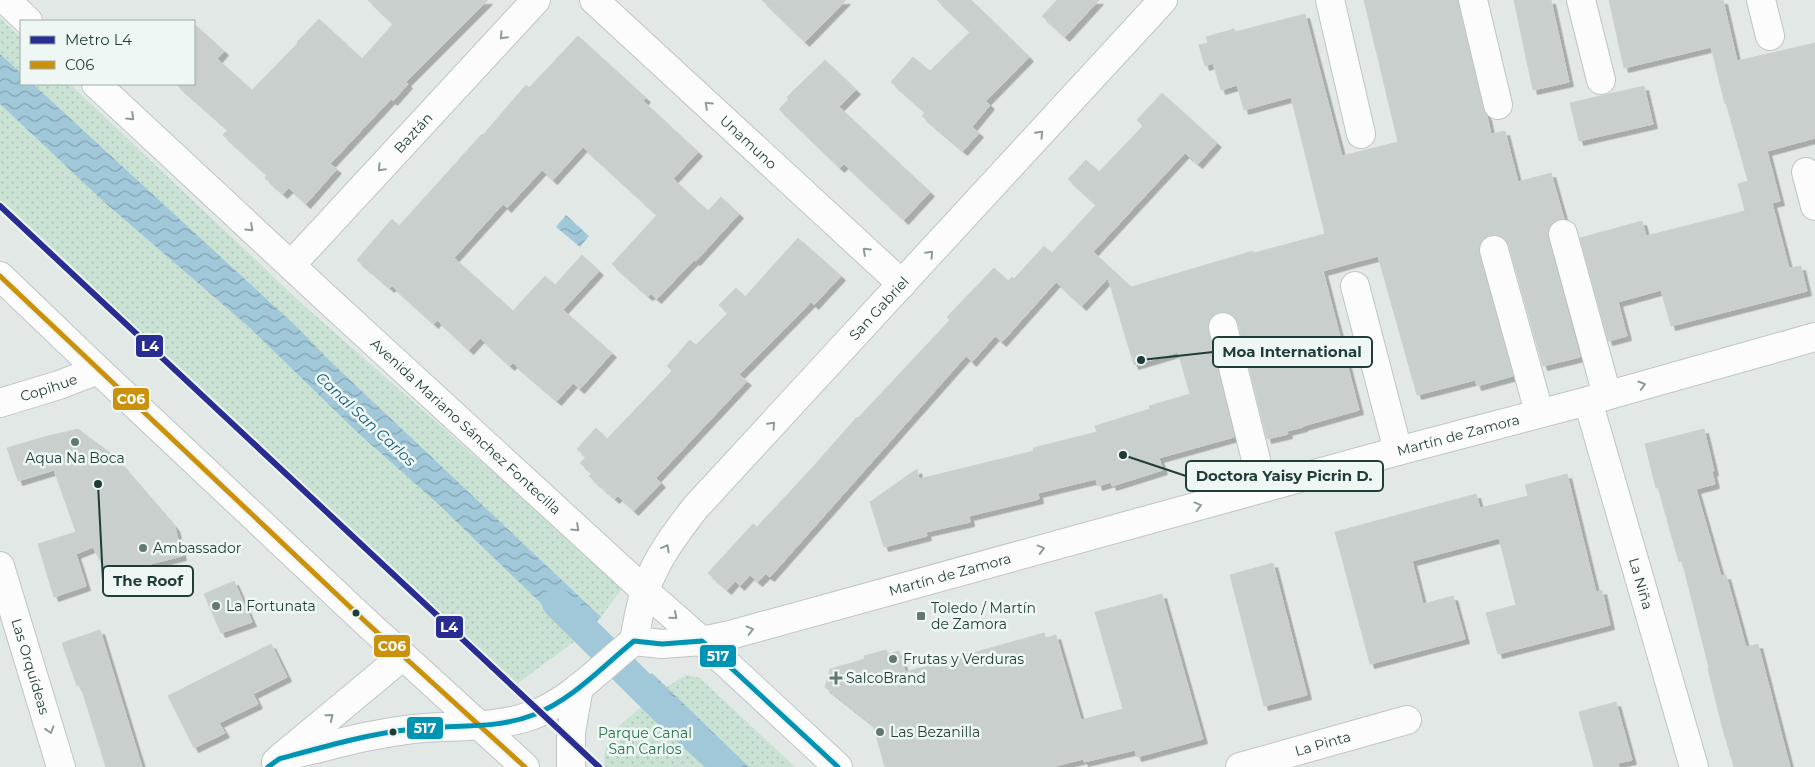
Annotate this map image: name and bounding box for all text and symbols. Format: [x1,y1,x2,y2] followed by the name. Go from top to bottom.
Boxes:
[20,20,195,85] legend
[65,30,132,49] text: Metro L4
[500,30,509,39] one-way arrow
[65,55,94,74] text: C06
[705,102,714,111] one-way arrow
[390,109,436,157] street label: Baztán
[126,111,135,120] one-way arrow
[716,112,781,173] street label: Unamuno
[1034,131,1043,140] one-way arrow
[378,162,387,171] one-way arrow
[245,222,254,231] one-way arrow
[863,248,872,257] one-way arrow
[924,250,933,259] one-way arrow
[845,273,913,344] street label: San Gabriel
[135,334,164,358] line badge: L4
[367,334,565,518] street label: Avenida Mariano Sánchez Fontecilla
[141,337,159,355] text: L4
[1213,337,1372,367] callout: Moa International
[1222,342,1362,361] text: Moa International
[312,368,420,471] water label: Canal San Carlos
[18,370,80,405] street label: Copihue
[1637,381,1645,391] one-way arrow
[112,387,150,411] line badge: C06
[117,390,145,408] text: C06
[1395,410,1521,460] street label: Martín de Zamora
[766,421,775,430] one-way arrow
[69,436,81,448] marker: Aqua Na Boca
[25,449,125,467] place label: Aqua Na Boca
[1186,461,1383,491] callout: Doctora Yaisy Picrin D.
[1196,466,1372,485] text: Doctora Yaisy Picrin D.
[1194,501,1202,512] one-way arrow
[570,522,579,531] one-way arrow
[153,539,242,557] place label: Ambassador
[137,542,149,554] marker: Ambassador
[660,544,670,553] one-way arrow
[1037,545,1045,555] one-way arrow
[887,549,1013,600] street label: Martín de Zamora
[1625,555,1657,612] street label: La Niña
[103,566,193,596] callout: The Roof
[113,571,184,590] text: The Roof
[226,597,316,615] place label: La Fortunata
[931,599,1036,633] place label: Toledo / Martín de Zamora
[210,600,222,612] marker: La Fortunata
[351,608,361,618] unlabelled marker
[668,610,677,619] one-way arrow
[915,610,927,622] marker: Toledo / Martín de Zamora
[435,615,464,639] line badge: L4
[7,616,54,717] street label: Las Orquídeas
[440,618,458,636] text: L4
[745,625,754,636] one-way arrow
[373,634,411,658] line badge: C06
[378,637,406,655] text: C06
[699,644,737,668] line badge: 517
[707,647,730,665] text: 517
[903,650,1024,668] place label: Frutas y Verduras
[887,653,899,665] marker: Frutas y Verduras
[846,669,926,687] place label: SalcoBrand
[830,672,842,684] marker: SalcoBrand
[324,714,333,722] one-way arrow
[406,716,444,740] line badge: 517
[414,719,437,737] text: 517
[890,723,980,741] place label: Las Bezanilla
[598,724,692,758] park label: Parque Canal San Carlos
[44,725,54,733] one-way arrow
[874,726,886,738] marker: Las Bezanilla
[388,727,398,737] unlabelled marker
[1293,727,1353,760] street label: La Pinta

